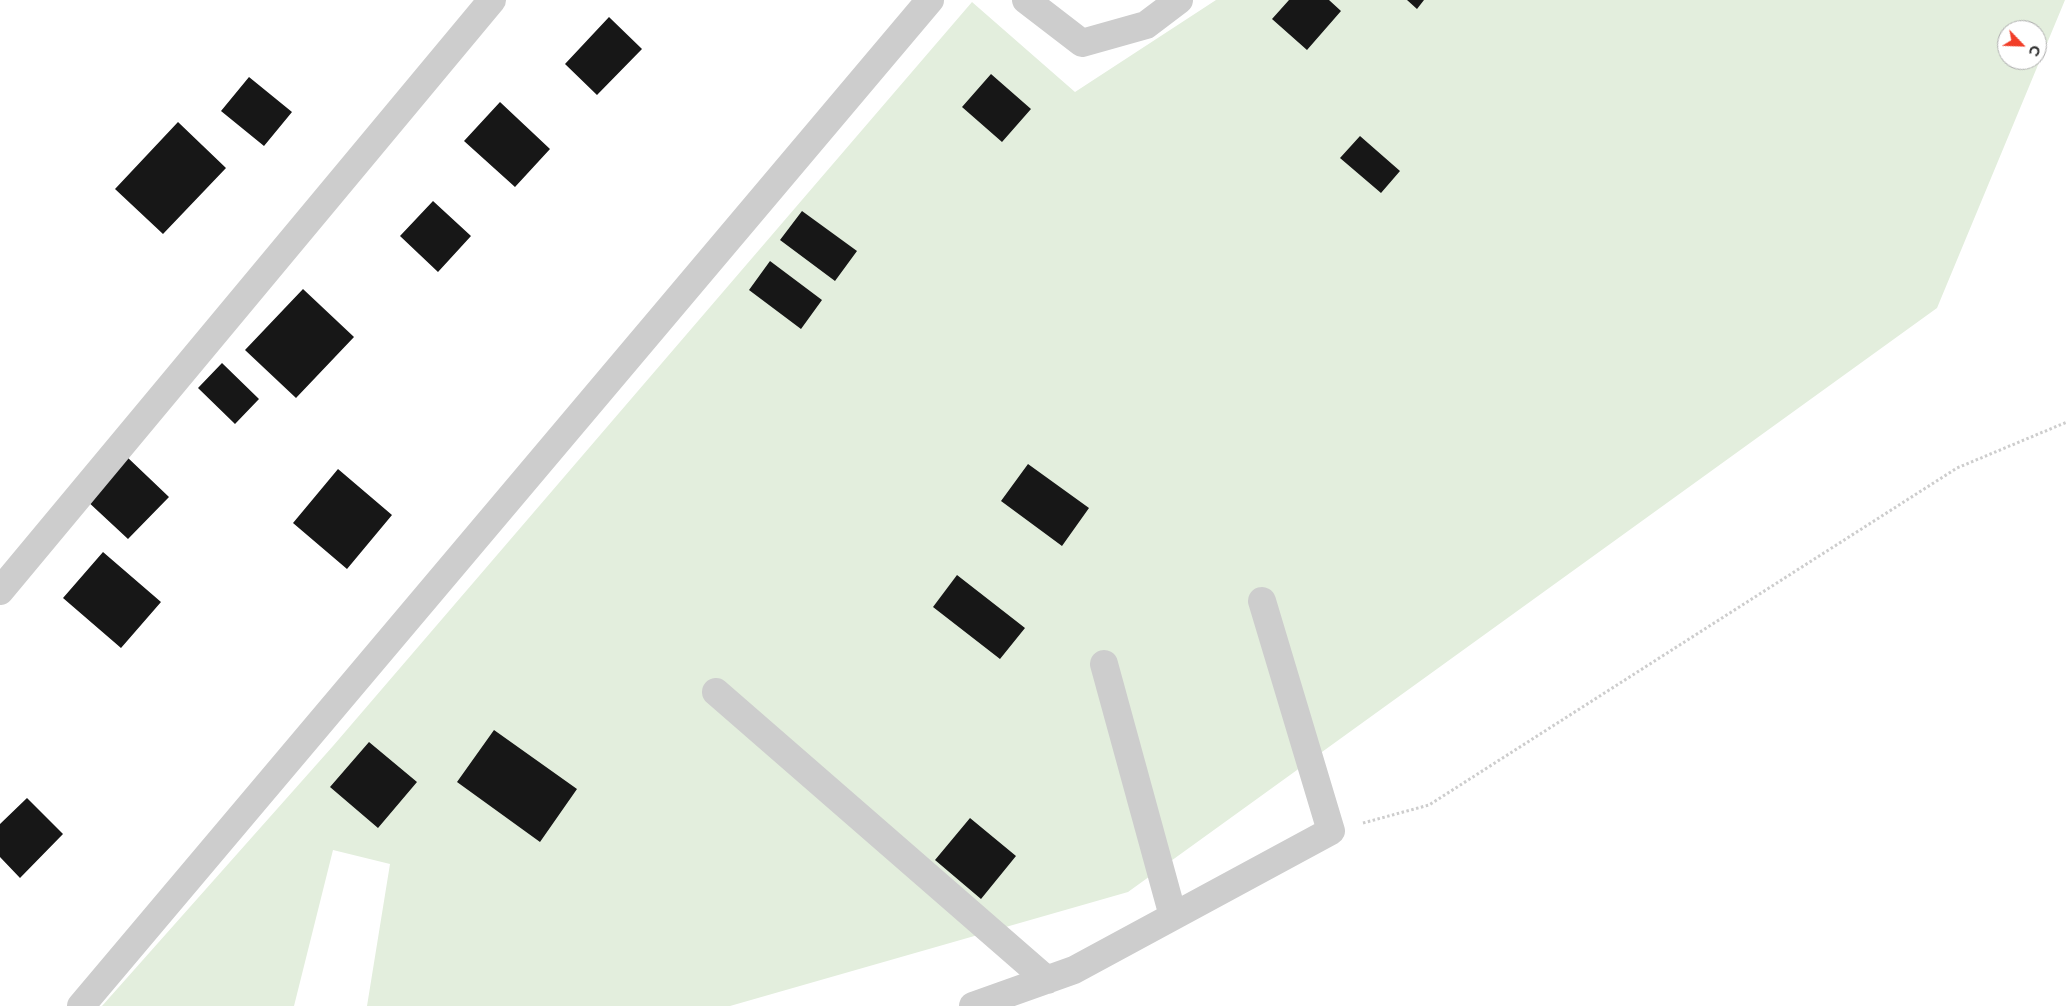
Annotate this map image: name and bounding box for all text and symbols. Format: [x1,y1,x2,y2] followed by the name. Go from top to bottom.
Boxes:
[1997,20,2047,70] north arrow
[2025,42,2045,59] text: С

